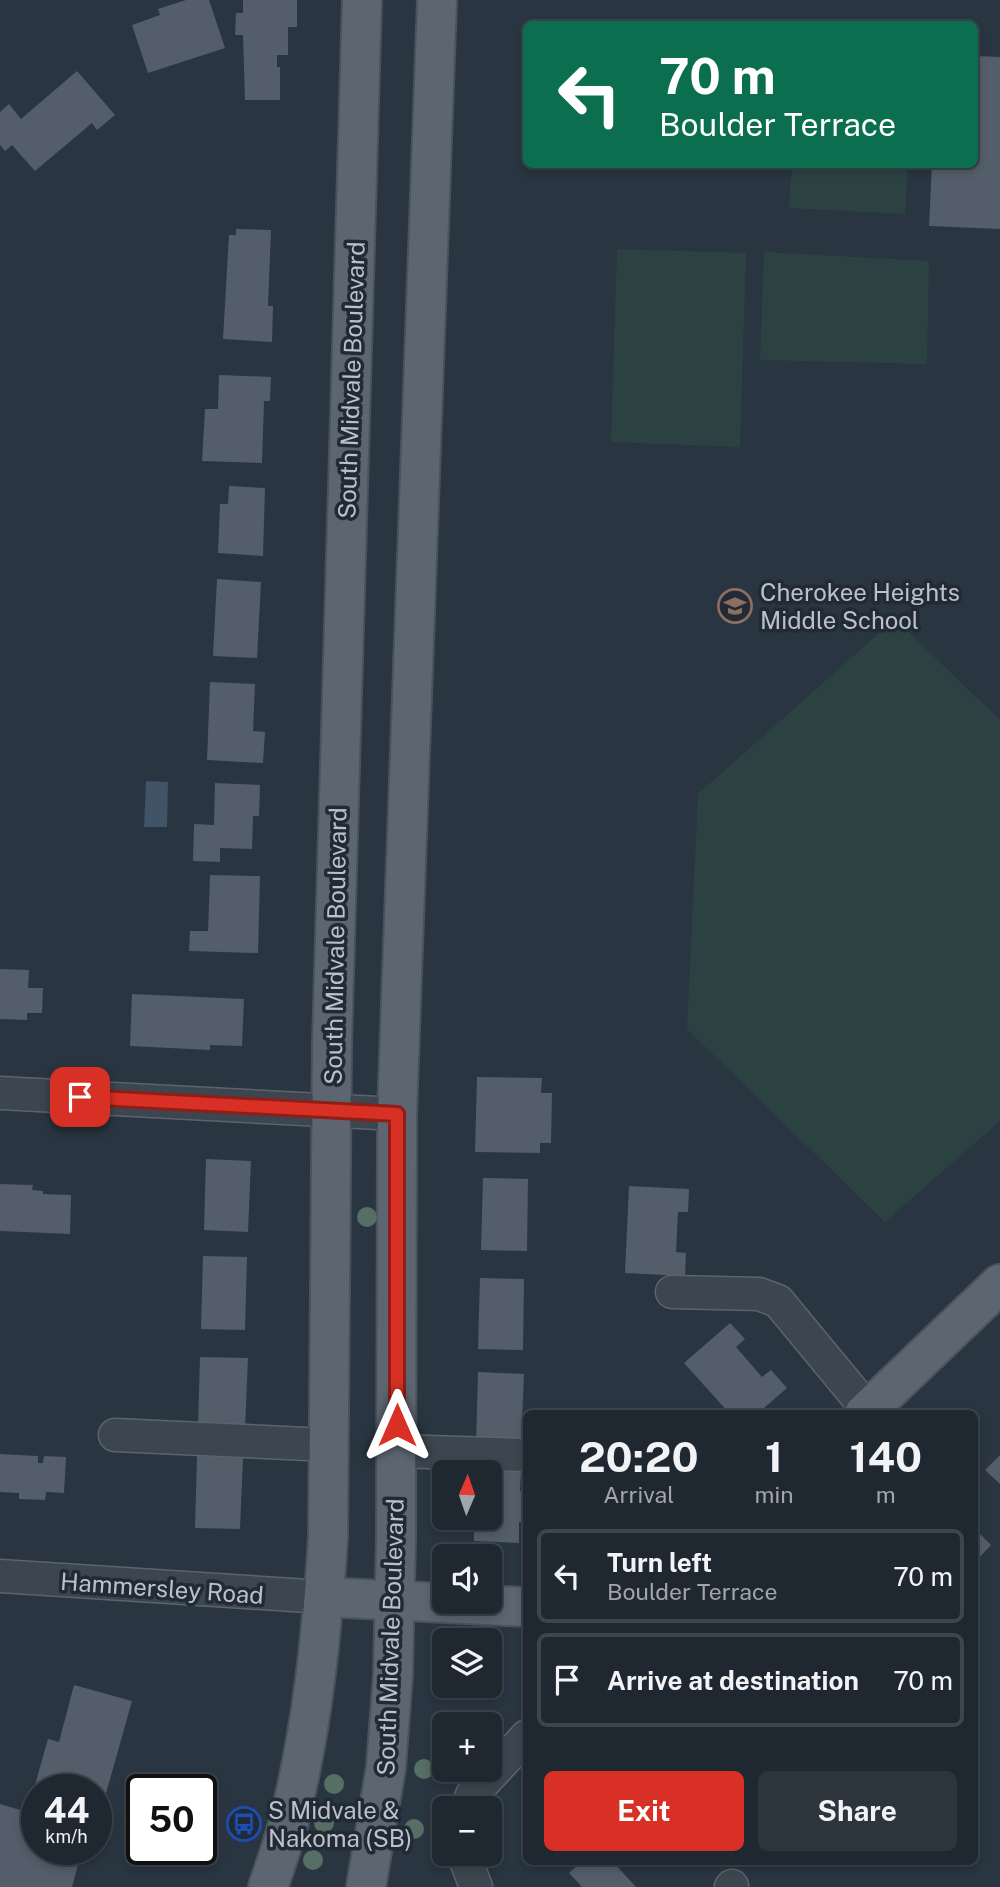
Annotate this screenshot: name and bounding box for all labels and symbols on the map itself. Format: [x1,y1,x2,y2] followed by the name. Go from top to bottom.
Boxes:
[332,241,370,519] street label: South Midvale Boulevard
[760,578,960,634] place label: Cherokee Heights Middle School
[716,587,754,625] school or university icon: Cherokee Heights Middle School
[319,807,351,1085] street label: South Midvale Boulevard
[50,1067,110,1127] pin
[360,1388,434,1462] position arrow
[432,1460,502,1530] north arrow
[371,1498,409,1776] street label: South Midvale Boulevard
[59,1567,265,1609] street label: Hammersley Road
[126,1774,217,1865] speed limit sign: 50
[268,1796,412,1852] place label: S Midvale & Nakoma (SB)
[225,1805,263,1843] bus stop icon: S Midvale & Nakoma (SB)

